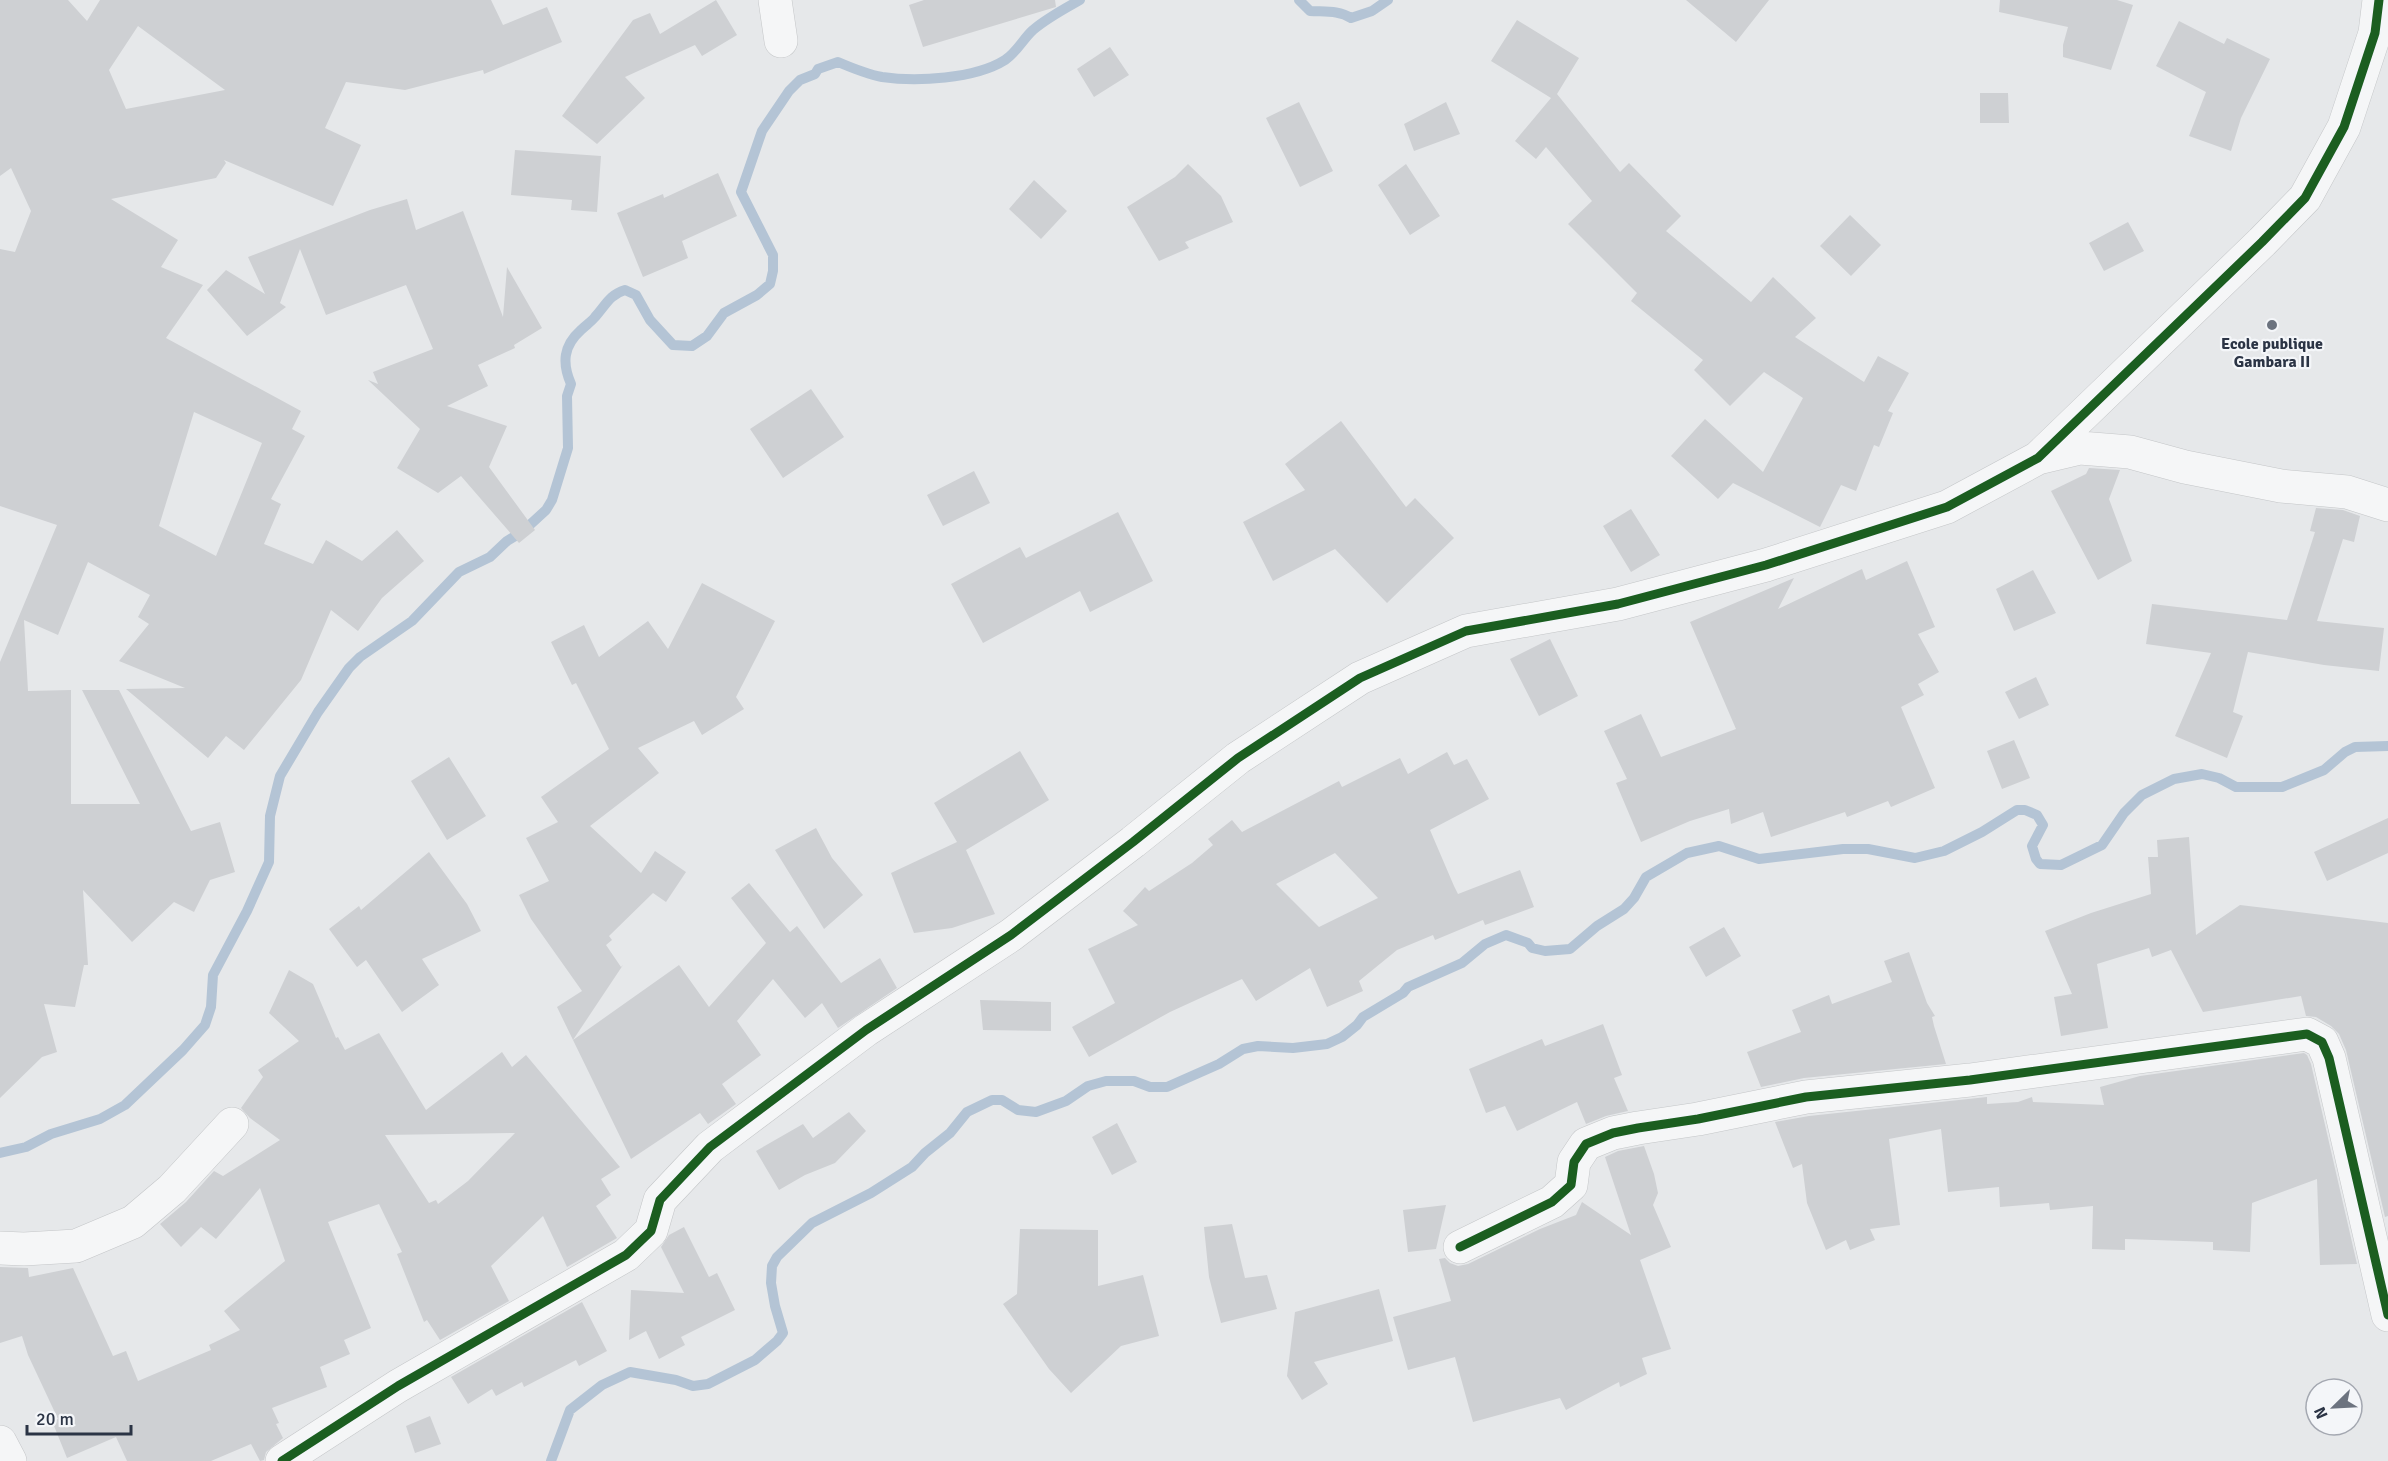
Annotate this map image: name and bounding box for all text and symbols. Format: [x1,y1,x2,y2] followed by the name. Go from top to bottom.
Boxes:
[2265,318,2279,332] marker: Ecole publique Gambara II
[2221,334,2323,372] place label: Ecole publique Gambara II
[2304,1377,2364,1437] north arrow
[27,1398,130,1436] scale bar
[2310,1404,2333,1422] text: N
[36,1408,74,1430] text: 20 m

